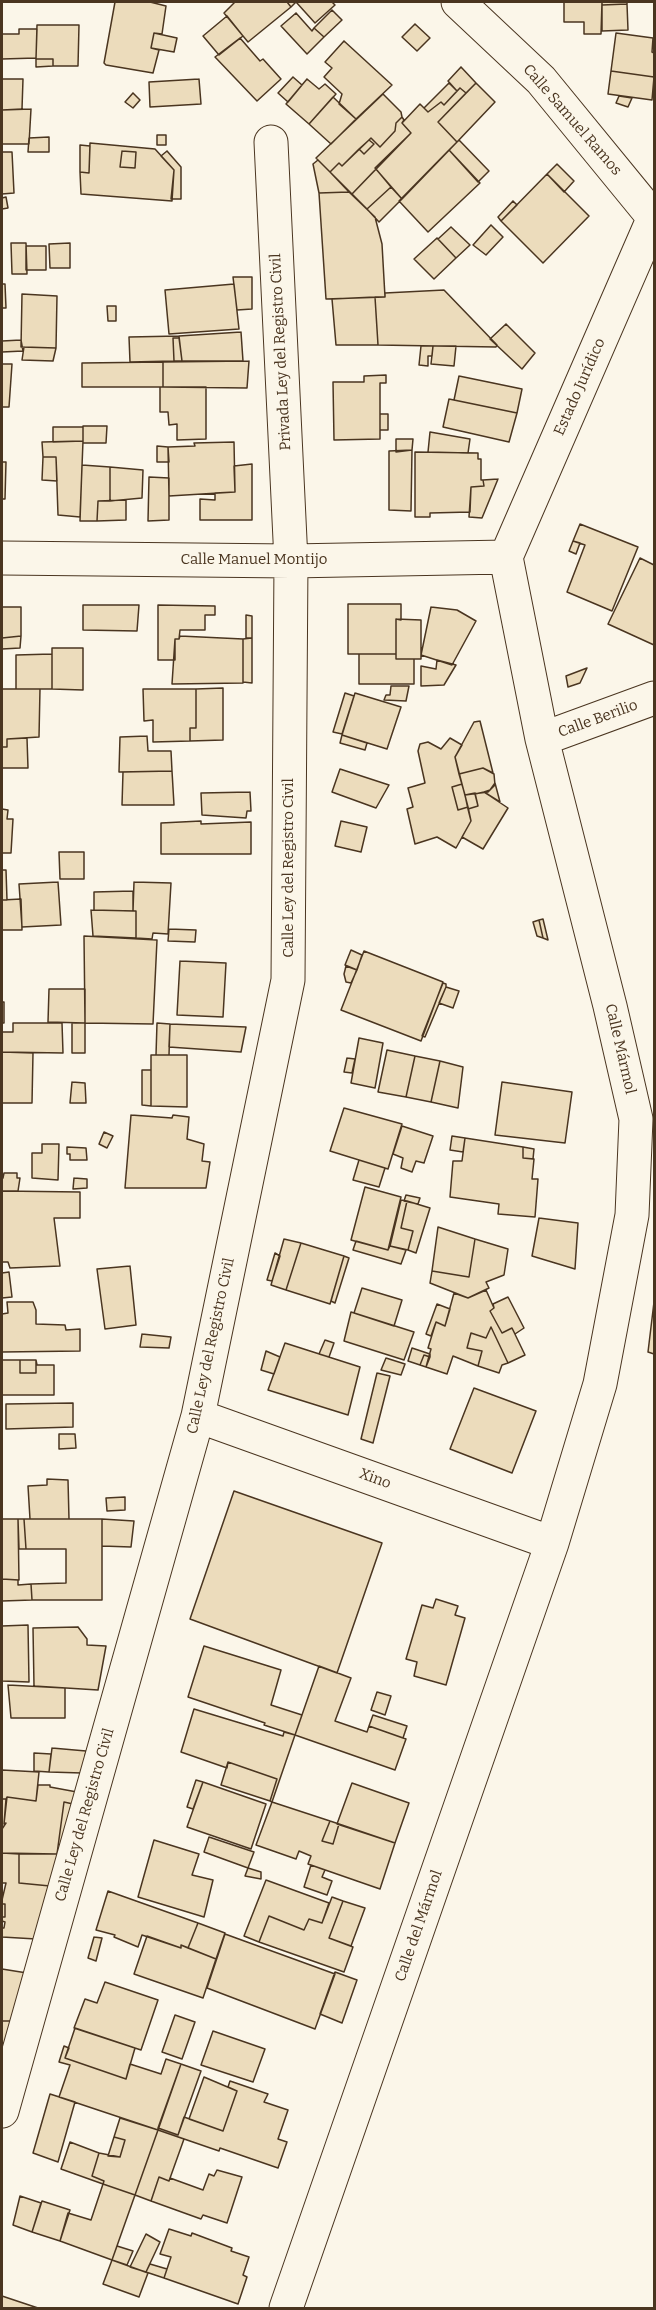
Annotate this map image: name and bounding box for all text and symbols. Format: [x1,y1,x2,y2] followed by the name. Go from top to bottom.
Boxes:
[519,61,625,179] street label: Calle Samuel Ramos
[267,253,295,451] street label: Privada Ley del Registro Civil
[551,336,609,438] street label: Estado Jurídico
[181,551,327,569] street label: Calle Manuel Montijo
[556,696,640,742] street label: Calle Berilio
[280,778,298,958] street label: Calle Ley del Registro Civil
[601,1002,639,1096] street label: Calle Mármol
[184,1256,238,1436] street label: Calle Ley del Registro Civil
[357,1465,393,1493] street label: Xino
[52,1726,118,1904] street label: Calle Ley del Registro Civil
[391,1868,447,1984] street label: Calle del Mármol

